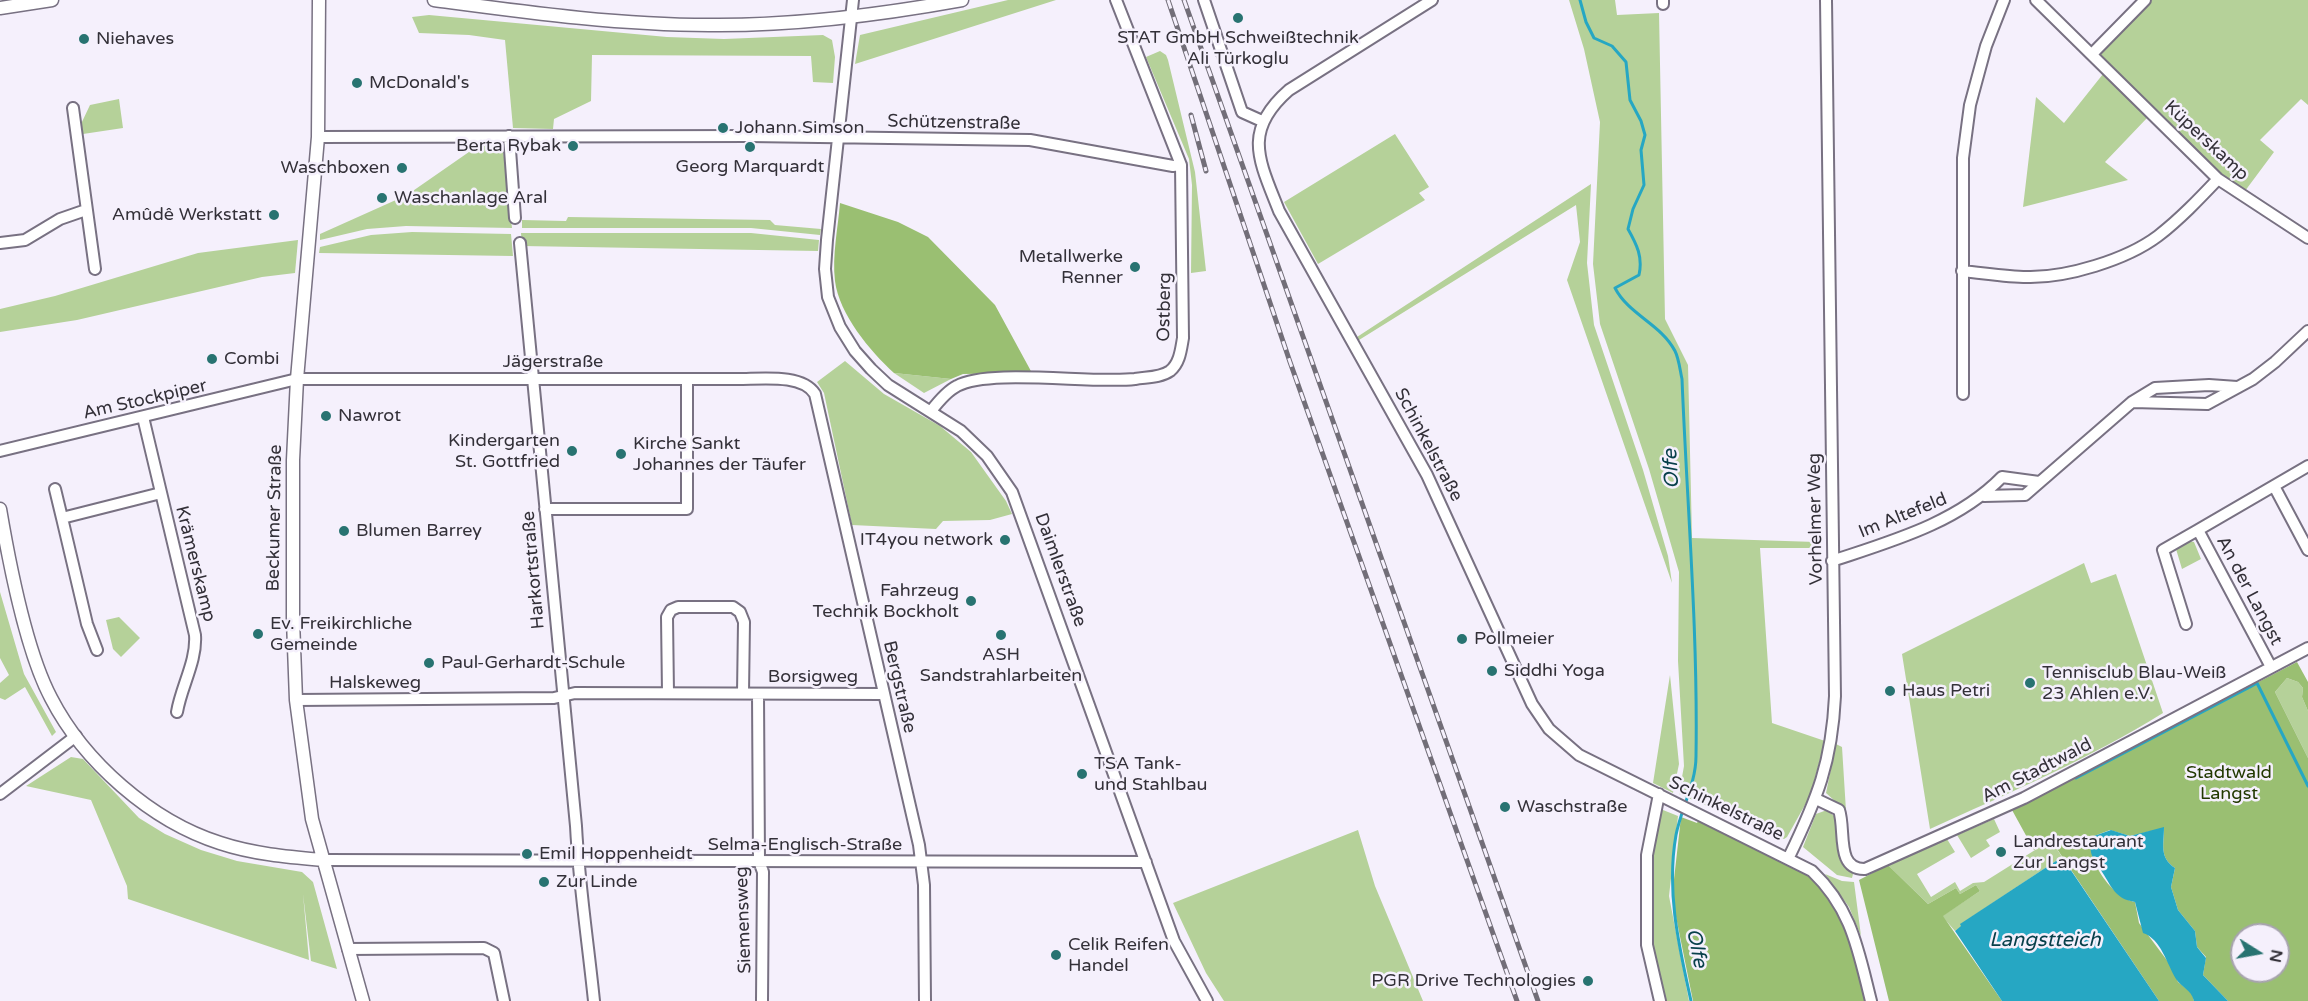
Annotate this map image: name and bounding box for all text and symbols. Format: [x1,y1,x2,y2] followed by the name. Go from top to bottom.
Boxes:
[1231,11,1245,25] marker: STAT GmbH Schweißtechnik Ali Türkoglu
[1117,27,1359,70] place label: STAT GmbH Schweißtechnik Ali Türkoglu
[96,28,174,50] place label: Niehaves
[77,32,91,46] marker: Niehaves
[369,72,469,94] place label: McDonald's
[350,76,364,90] marker: McDonald's
[2159,96,2253,186] street label: Küperskamp
[887,111,1021,135] street label: Schützenstraße
[735,117,864,139] place label: Johann Simson
[716,121,730,135] marker: Johann Simson
[456,135,561,157] place label: Berta Rybak
[566,139,580,153] marker: Berta Rybak
[743,140,757,154] marker: Georg Marquardt
[676,156,824,178] place label: Georg Marquardt
[280,157,390,179] place label: Waschboxen
[395,161,409,175] marker: Waschboxen
[394,187,548,209] place label: Waschanlage Aral
[375,191,389,205] marker: Waschanlage Aral
[112,204,262,226] place label: Amûdê Werkstatt
[267,208,281,222] marker: Amûdê Werkstatt
[1019,246,1123,288] place label: Metallwerke Renner
[1128,260,1142,274] marker: Metallwerke Renner
[1154,272,1176,342] street label: Ostberg
[224,348,280,370] place label: Combi
[503,351,603,373] street label: Jägerstraße
[205,352,219,366] marker: Combi
[81,375,209,425] street label: Am Stockpiper
[1389,385,1467,505] street label: Schinkelstraße
[338,405,401,427] place label: Nawrot
[319,409,333,423] marker: Nawrot
[448,430,560,472] place label: Kindergarten St. Gottfried
[633,433,806,476] place label: Kirche Sankt Johannes der Täufer
[263,444,287,592] street label: Beckumer Straße
[565,444,579,458] marker: Kindergarten St. Gottfried
[614,447,628,461] marker: Kirche Sankt Johannes der Täufer
[1659,449,1685,489] water label: Olfe
[1804,453,1828,585] street label: Vorhelmer Weg
[1856,489,1950,543] street label: Im Altefeld
[170,504,220,624] street label: Krämerskamp
[518,510,550,630] street label: Harkortstraße
[1029,510,1091,630] street label: Daimlerstraße
[356,520,482,542] place label: Blumen Barrey
[337,524,351,538] marker: Blumen Barrey
[860,529,993,551] place label: IT4you network
[998,533,1012,547] marker: IT4you network
[2211,533,2287,649] street label: An der Langst
[813,580,959,622] place label: Fahrzeug Technik Bockholt
[964,594,978,608] marker: Fahrzeug Technik Bockholt
[270,613,412,656] place label: Ev. Freikirchliche Gemeinde
[251,627,265,641] marker: Ev. Freikirchliche Gemeinde
[994,628,1008,642] marker: ASH Sandstrahlarbeiten
[1474,628,1554,650] place label: Pollmeier
[1455,632,1469,646] marker: Pollmeier
[878,639,920,735] street label: Bergstraße
[920,644,1082,686] place label: ASH Sandstrahlarbeiten
[441,652,625,674] place label: Paul-Gerhardt-Schule
[422,656,436,670] marker: Paul-Gerhardt-Schule
[1504,660,1605,682] place label: Siddhi Yoga
[2042,662,2226,704] place label: Tennisclub Blau-Weiß 23 Ahlen e.V.
[1485,664,1499,678] marker: Siddhi Yoga
[768,666,858,688] street label: Borsigweg
[329,672,421,694] street label: Halskeweg
[2023,676,2037,690] marker: Tennisclub Blau-Weiß 23 Ahlen e.V.
[1902,680,1990,702] place label: Haus Petri
[1883,684,1897,698] marker: Haus Petri
[1978,734,2096,808] street label: Am Stadtwald
[1094,753,1207,795] place label: TSA Tank- und Stahlbau
[2186,762,2272,804] park label: Stadtwald Langst
[1075,767,1089,781] marker: TSA Tank- und Stahlbau
[1665,772,1787,846] street label: Schinkelstraße
[1517,796,1627,818] place label: Waschstraße
[1498,800,1512,814] marker: Waschstraße
[2013,831,2144,874] place label: Landrestaurant Zur Langst
[708,834,902,856] street label: Selma-Englisch-Straße
[539,843,693,865] place label: Emil Hoppenheidt
[1994,845,2008,859] marker: Landrestaurant Zur Langst
[520,847,534,861] marker: Emil Hoppenheidt
[731,866,757,974] street label: Siemensweg
[556,871,637,893] place label: Zur Linde
[537,875,551,889] marker: Zur Linde
[2230,923,2290,983] north arrow
[1680,926,1712,970] water label: Olfe
[1989,929,2101,953] water label: Langstteich
[1068,934,1169,976] place label: Celik Reifen Handel
[1049,948,1063,962] marker: Celik Reifen Handel
[2265,948,2287,964] text: N
[1371,970,1576,992] place label: PGR Drive Technologies
[1581,974,1595,988] marker: PGR Drive Technologies

